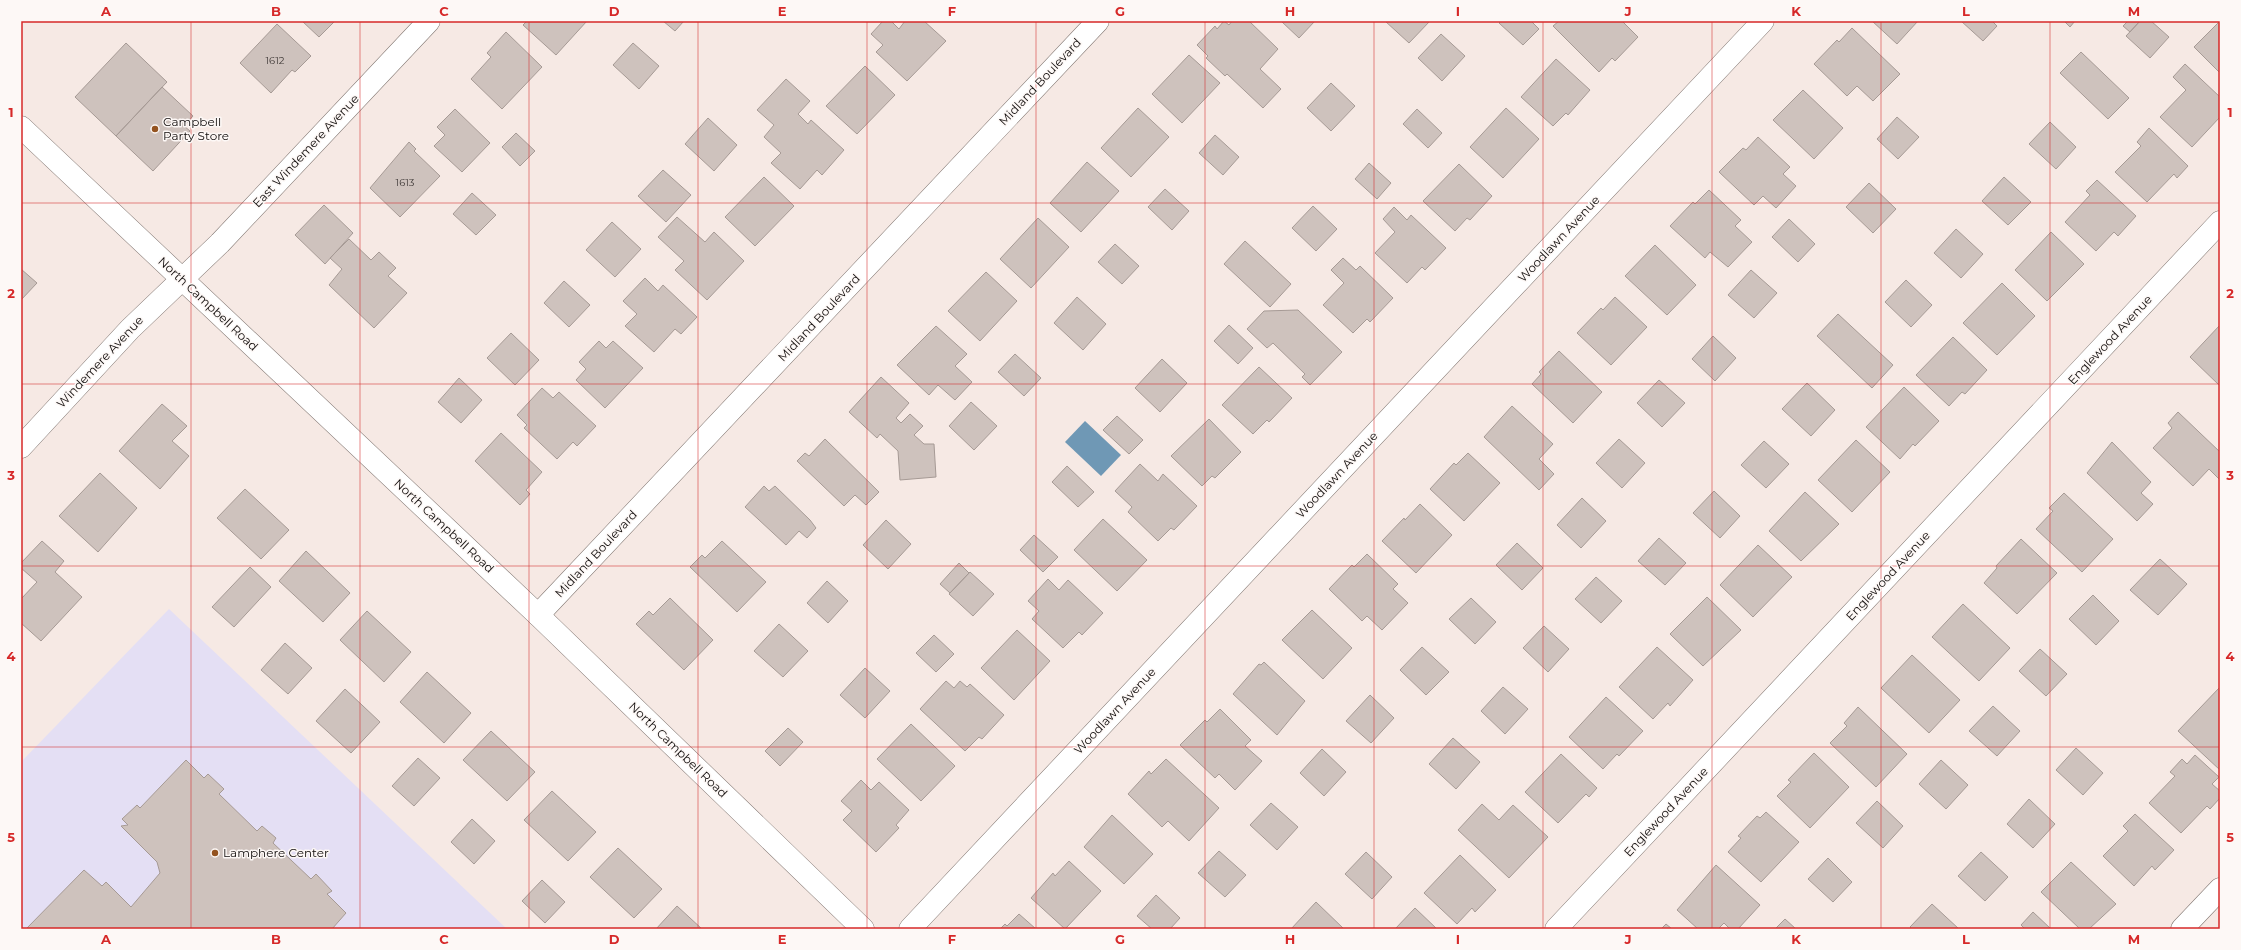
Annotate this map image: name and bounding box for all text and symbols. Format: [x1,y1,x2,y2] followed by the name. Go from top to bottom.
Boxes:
[100,3,112,19] text: A
[271,3,281,19] text: B
[439,3,449,19] text: C
[609,3,620,19] text: D
[778,3,787,19] text: E
[948,3,956,19] text: F
[1115,3,1125,19] text: G
[1285,3,1295,19] text: H
[1456,3,1460,19] text: I
[1623,3,1632,19] text: J
[1791,3,1801,19] text: K
[1962,3,1970,19] text: L
[2128,3,2140,19] text: M
[995,35,1084,128] street label: Midland Boulevard
[266,54,285,67] house number: 1612
[249,91,362,210] street label: East Windemere Avenue
[8,104,14,120] text: 1
[2227,104,2233,120] text: 1
[163,114,229,143] place label: Campbell Party Store
[150,124,160,134] marker: Campbell Party Store
[396,176,415,189] house number: 1613
[1515,192,1603,285] street label: Woodlawn Avenue
[155,253,261,354] street label: North Campbell Road
[774,271,863,364] street label: Midland Boulevard
[7,285,15,301] text: 2
[2226,285,2234,301] text: 2
[2064,292,2155,387] street label: Englewood Avenue
[53,313,146,411] street label: Windemere Avenue
[1293,428,1381,521] street label: Woodlawn Avenue
[6,467,15,483] text: 3
[2225,467,2234,483] text: 3
[391,475,497,576] street label: North Campbell Road
[551,507,640,600] street label: Midland Boulevard
[1842,528,1933,623] street label: Englewood Avenue
[7,648,16,664] text: 4
[2226,648,2235,664] text: 4
[1071,664,1159,757] street label: Woodlawn Avenue
[626,699,731,801] street label: North Campbell Road
[1620,764,1711,859] street label: Englewood Avenue
[7,829,15,845] text: 5
[2226,829,2234,845] text: 5
[223,845,329,860] place label: Lamphere Center
[210,848,220,858] marker: Lamphere Center
[100,931,112,947] text: A
[271,931,281,947] text: B
[439,931,449,947] text: C
[609,931,620,947] text: D
[778,931,787,947] text: E
[948,931,956,947] text: F
[1115,931,1125,947] text: G
[1285,931,1295,947] text: H
[1456,931,1460,947] text: I
[1623,931,1632,947] text: J
[1791,931,1801,947] text: K
[1962,931,1970,947] text: L
[2128,931,2140,947] text: M

